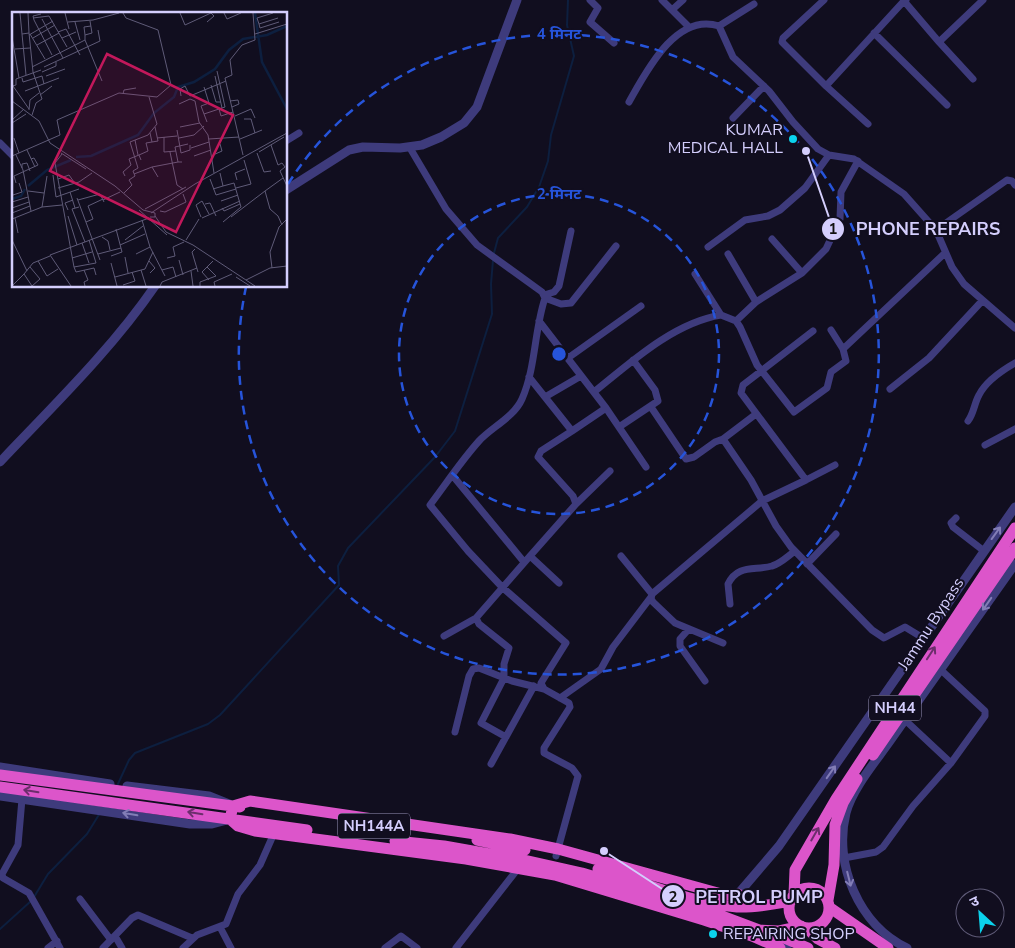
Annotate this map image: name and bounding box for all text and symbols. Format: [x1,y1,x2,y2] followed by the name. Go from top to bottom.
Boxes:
[12,12,288,288] inset map
[537,24,582,44] text: 4 मिनट
[668,119,783,159] place label: KUMAR MEDICAL HALL
[787,133,799,145] marker: KUMAR MEDICAL HALL
[537,184,582,204] text: 2 मिनट
[821,212,1010,245] callout: PHONE REPAIRS
[856,217,1000,241] text: PHONE REPAIRS
[828,219,838,239] text: 1
[550,345,568,363] centre of rings
[991,526,1001,540] one-way arrow
[892,573,969,675] street label: Jammu Bypass
[982,597,992,611] one-way arrow
[926,647,936,661] one-way arrow
[869,696,921,720] road number: NH44
[826,766,837,779] one-way arrow
[24,786,40,796] one-way arrow
[187,808,203,818] one-way arrow
[123,809,139,819] one-way arrow
[338,814,410,838] road number: NH144A
[810,828,820,842] one-way arrow
[845,871,854,887] one-way arrow
[660,880,832,913] callout: PETROL PUMP
[695,885,823,909] text: PETROL PUMP
[668,887,678,907] text: 2
[955,888,1005,938] north arrow
[967,891,983,912] text: उ
[723,923,855,945] place label: REPAIRING SHOP
[707,928,719,940] marker: REPAIRING SHOP

